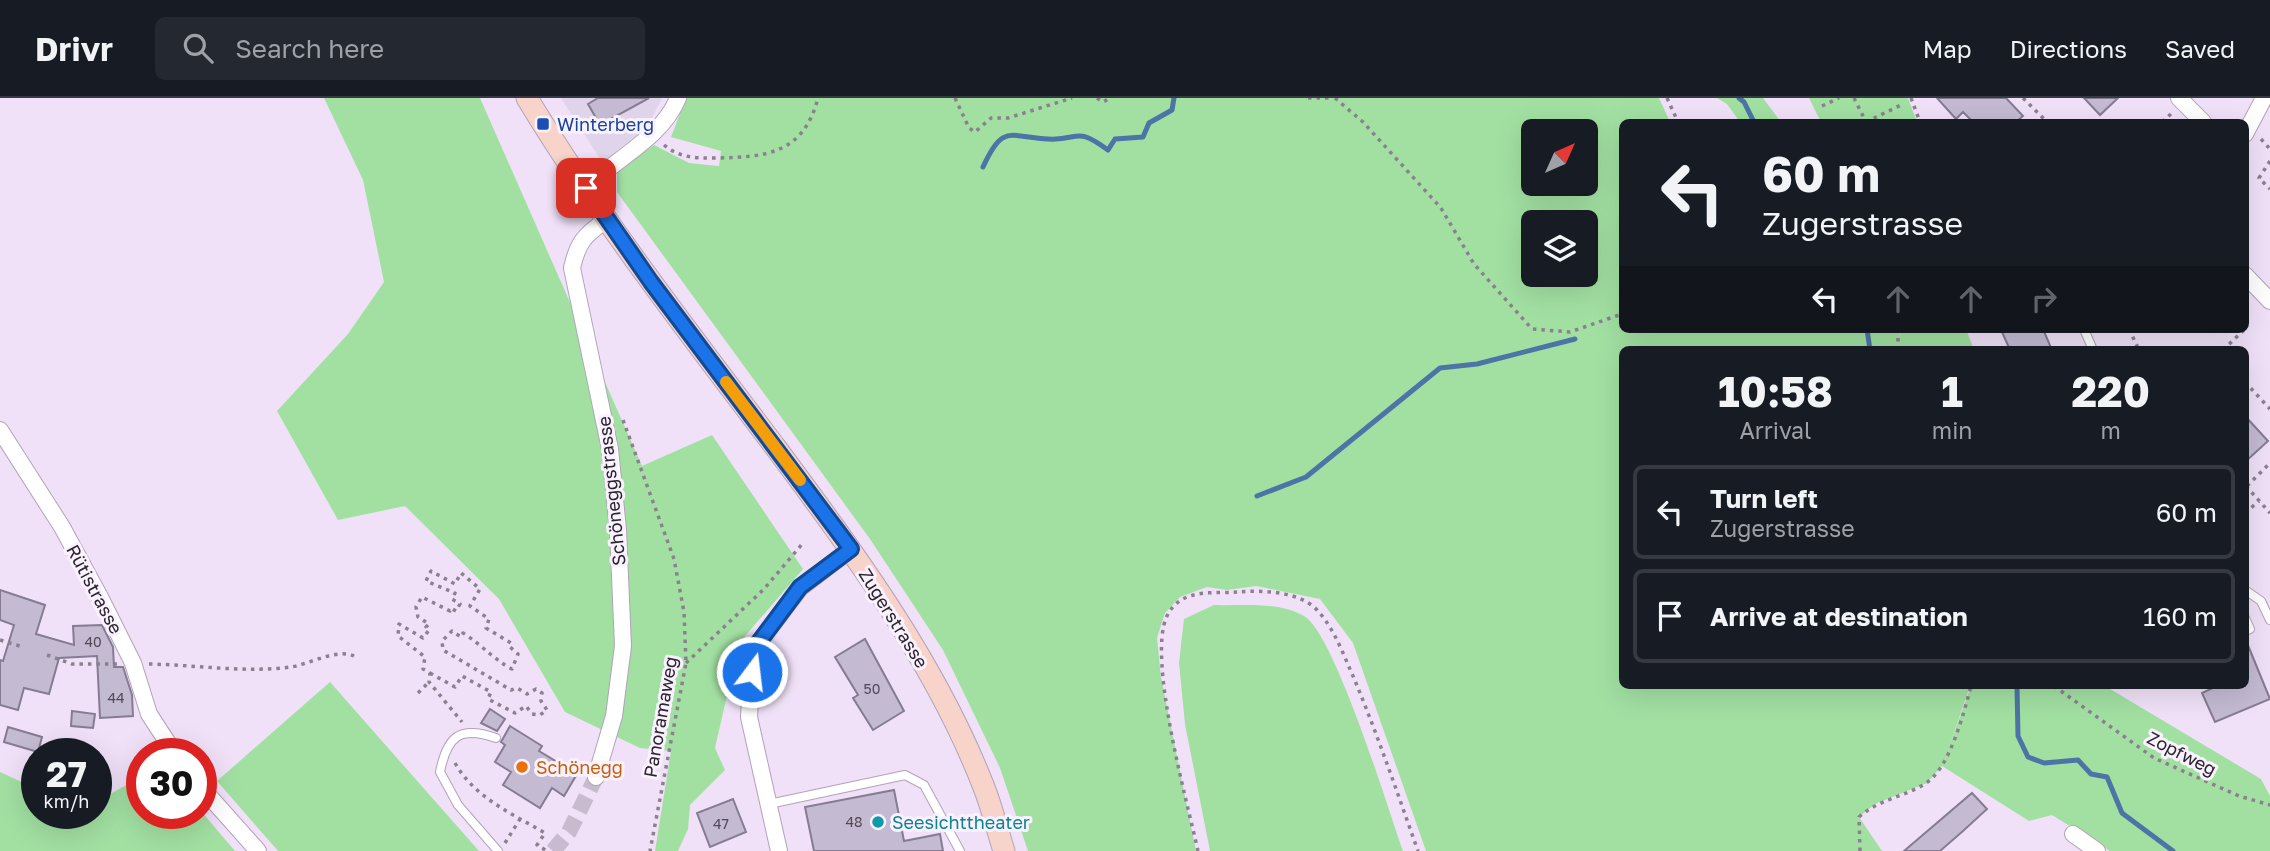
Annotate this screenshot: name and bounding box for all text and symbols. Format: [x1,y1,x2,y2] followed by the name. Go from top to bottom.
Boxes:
[155,17,645,80] search box
[35,29,113,68] text: Drivr
[179,29,217,67] icon: search
[235,33,384,64] text: Search here
[1923,34,1972,63] text: Map
[2010,34,2127,63] text: Directions
[2165,34,2235,63] text: Saved
[557,113,654,135] place label: Winterberg
[535,116,551,132] marker: Winterberg
[1521,119,1598,196] north arrow
[1521,119,1598,287] map controls
[1762,144,1880,203] text: 60 m
[1647,147,1738,238] icon: left
[556,158,616,218] pin
[567,169,605,207] icon: arrive
[1762,204,1963,242] text: Zugerstrasse
[1521,210,1598,287] button: layers
[1806,280,1844,318] icon: left
[1879,280,1917,318] icon: ahead
[1952,280,1990,318] icon: ahead
[2025,280,2063,318] icon: right
[1718,366,1833,416] text: 10:58
[1941,366,1963,416] text: 1
[2071,366,2150,416] text: 220
[592,415,630,567] street label: Schöneggstrasse
[1739,416,1811,444] text: Arrival
[1932,416,1972,444] text: min
[2101,416,2121,444] text: m
[1710,483,1818,514] text: Turn left
[1651,493,1689,531] icon: left
[2156,497,2217,528] text: 60 m
[1710,514,1855,542] text: Zugerstrasse
[62,541,128,637] street label: Rütistrasse
[855,564,933,672] street label: Zugerstrasse
[1651,597,1689,635] icon: arrive
[1710,601,1968,632] text: Arrive at destination
[2143,601,2217,632] text: 160 m
[84,633,102,650] house number: 40
[715,635,789,709] position arrow
[639,655,681,779] street label: Panoramaweg
[864,680,880,697] house number: 50
[107,689,125,706] house number: 44
[2144,726,2220,780] street label: Zopfweg
[126,738,217,829] speed limit sign: 30
[46,753,87,795] text: 27
[536,756,623,778] place label: Schönegg
[514,759,530,775] marker: Schönegg
[44,790,89,812] text: km/h
[892,811,1030,833] place label: Seesichttheater
[845,813,863,830] house number: 48
[870,814,886,830] marker: Seesichttheater
[713,815,729,832] house number: 47

